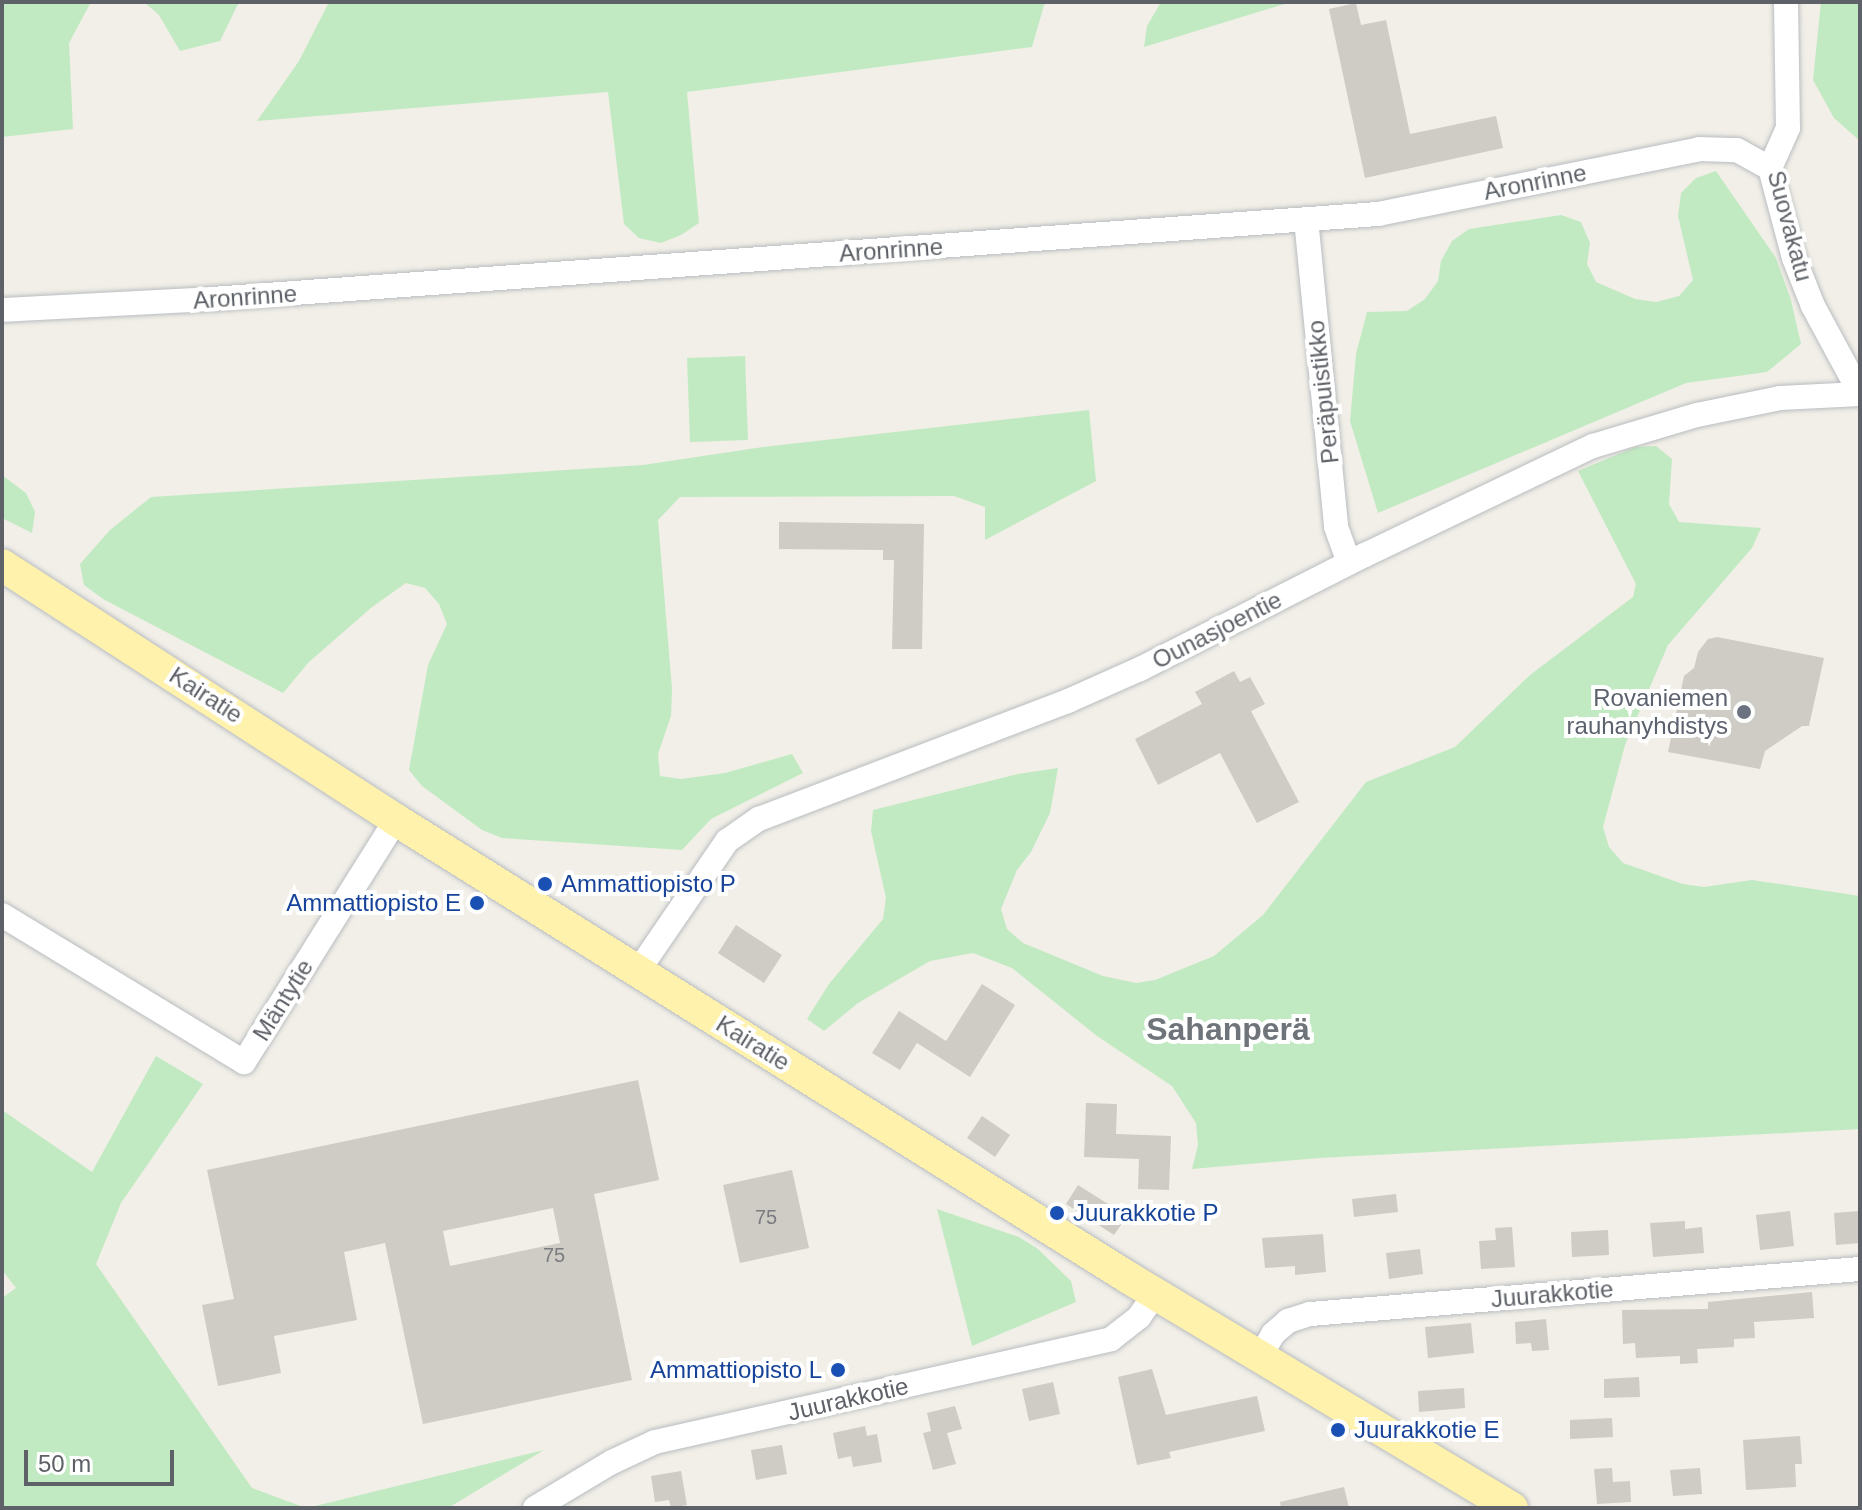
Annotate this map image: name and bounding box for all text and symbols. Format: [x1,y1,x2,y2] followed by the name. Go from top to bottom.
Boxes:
[1481,158,1589,206] street label: Aronrinne
[1761,167,1819,285] street label: Suovakatu
[838,232,944,268] street label: Aronrinne
[192,279,298,315] street label: Aronrinne
[1301,319,1345,465] street label: Peräpuistikko
[1147,585,1287,675] street label: Ounasjoentie
[164,661,248,729] street label: Kairatie
[1567,684,1728,740] place label: Rovaniemen rauhanyhdistys
[1735,703,1753,721] marker: Rovaniemen rauhanyhdistys
[561,870,736,898] place label: Ammattiopisto P
[536,875,554,893] marker: Ammattiopisto P
[286,889,461,917] place label: Ammattiopisto E
[468,894,486,912] marker: Ammattiopisto E
[247,954,319,1046] street label: Mäntytie
[711,1009,795,1077] street label: Kairatie
[1146,1010,1310,1048] district label: Sahanperä
[1073,1199,1218,1227] place label: Juurakkotie P
[1048,1204,1066,1222] marker: Juurakkotie P
[755,1205,777,1229] house number: 75
[543,1243,565,1267] house number: 75
[1490,1274,1614,1314] street label: Juurakkotie
[650,1356,822,1384] place label: Ammattiopisto L
[829,1361,847,1379] marker: Ammattiopisto L
[785,1371,911,1427] street label: Juurakkotie
[1354,1416,1499,1444] place label: Juurakkotie E
[1329,1421,1347,1439] marker: Juurakkotie E
[28,1434,178,1484] scale bar
[38,1450,91,1477] text: 50 m

